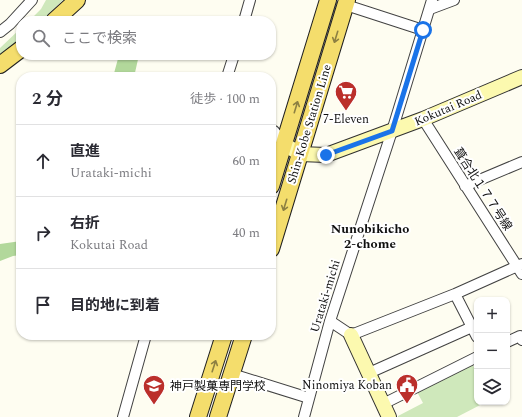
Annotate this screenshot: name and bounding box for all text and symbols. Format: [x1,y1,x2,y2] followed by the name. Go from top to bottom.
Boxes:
[16,16,276,60] search box
[414,21,432,39] route start
[30,27,52,49] icon: search
[62,27,137,50] text: ここで検索
[332,31,339,44] one-way arrow
[282,62,337,186] street label: Shin-Kobe Station Line
[333,79,359,112] supermarket icon: 7-Eleven
[32,86,63,112] text: 2 分
[411,86,485,131] street label: Kokutai Road
[190,89,260,109] text: 徒歩 · 100 m
[293,100,300,113] one-way arrow
[323,110,369,129] place label: 7-Eleven
[70,140,100,163] text: 直進
[448,144,517,235] street label: 葺合北１７７号線
[317,146,335,164] route end
[32,150,54,172] icon: ahead
[233,151,260,171] text: 60 m
[70,163,152,183] text: Urataki-michi
[280,199,288,211] one-way arrow
[70,212,100,235] text: 右折
[331,219,409,254] district label: Nunobikicho 2-chome
[32,222,54,244] icon: right
[233,223,260,243] text: 40 m
[70,235,148,255] text: Kokutai Road
[305,257,346,335] street label: Urataki-michi
[32,294,54,316] icon: arrive
[70,294,160,317] text: 目的地に到着
[474,297,510,405] map controls
[474,297,510,333] button: +
[474,333,510,369] button: −
[211,360,218,373] one-way arrow
[474,369,510,405] button: layers
[394,372,420,405] public building icon: Ninomiya Koban
[141,373,167,406] school or university icon: 神戸製菓専門学校
[302,376,392,395] place label: Ninomiya Koban
[170,377,266,396] place label: 神戸製菓専門学校

